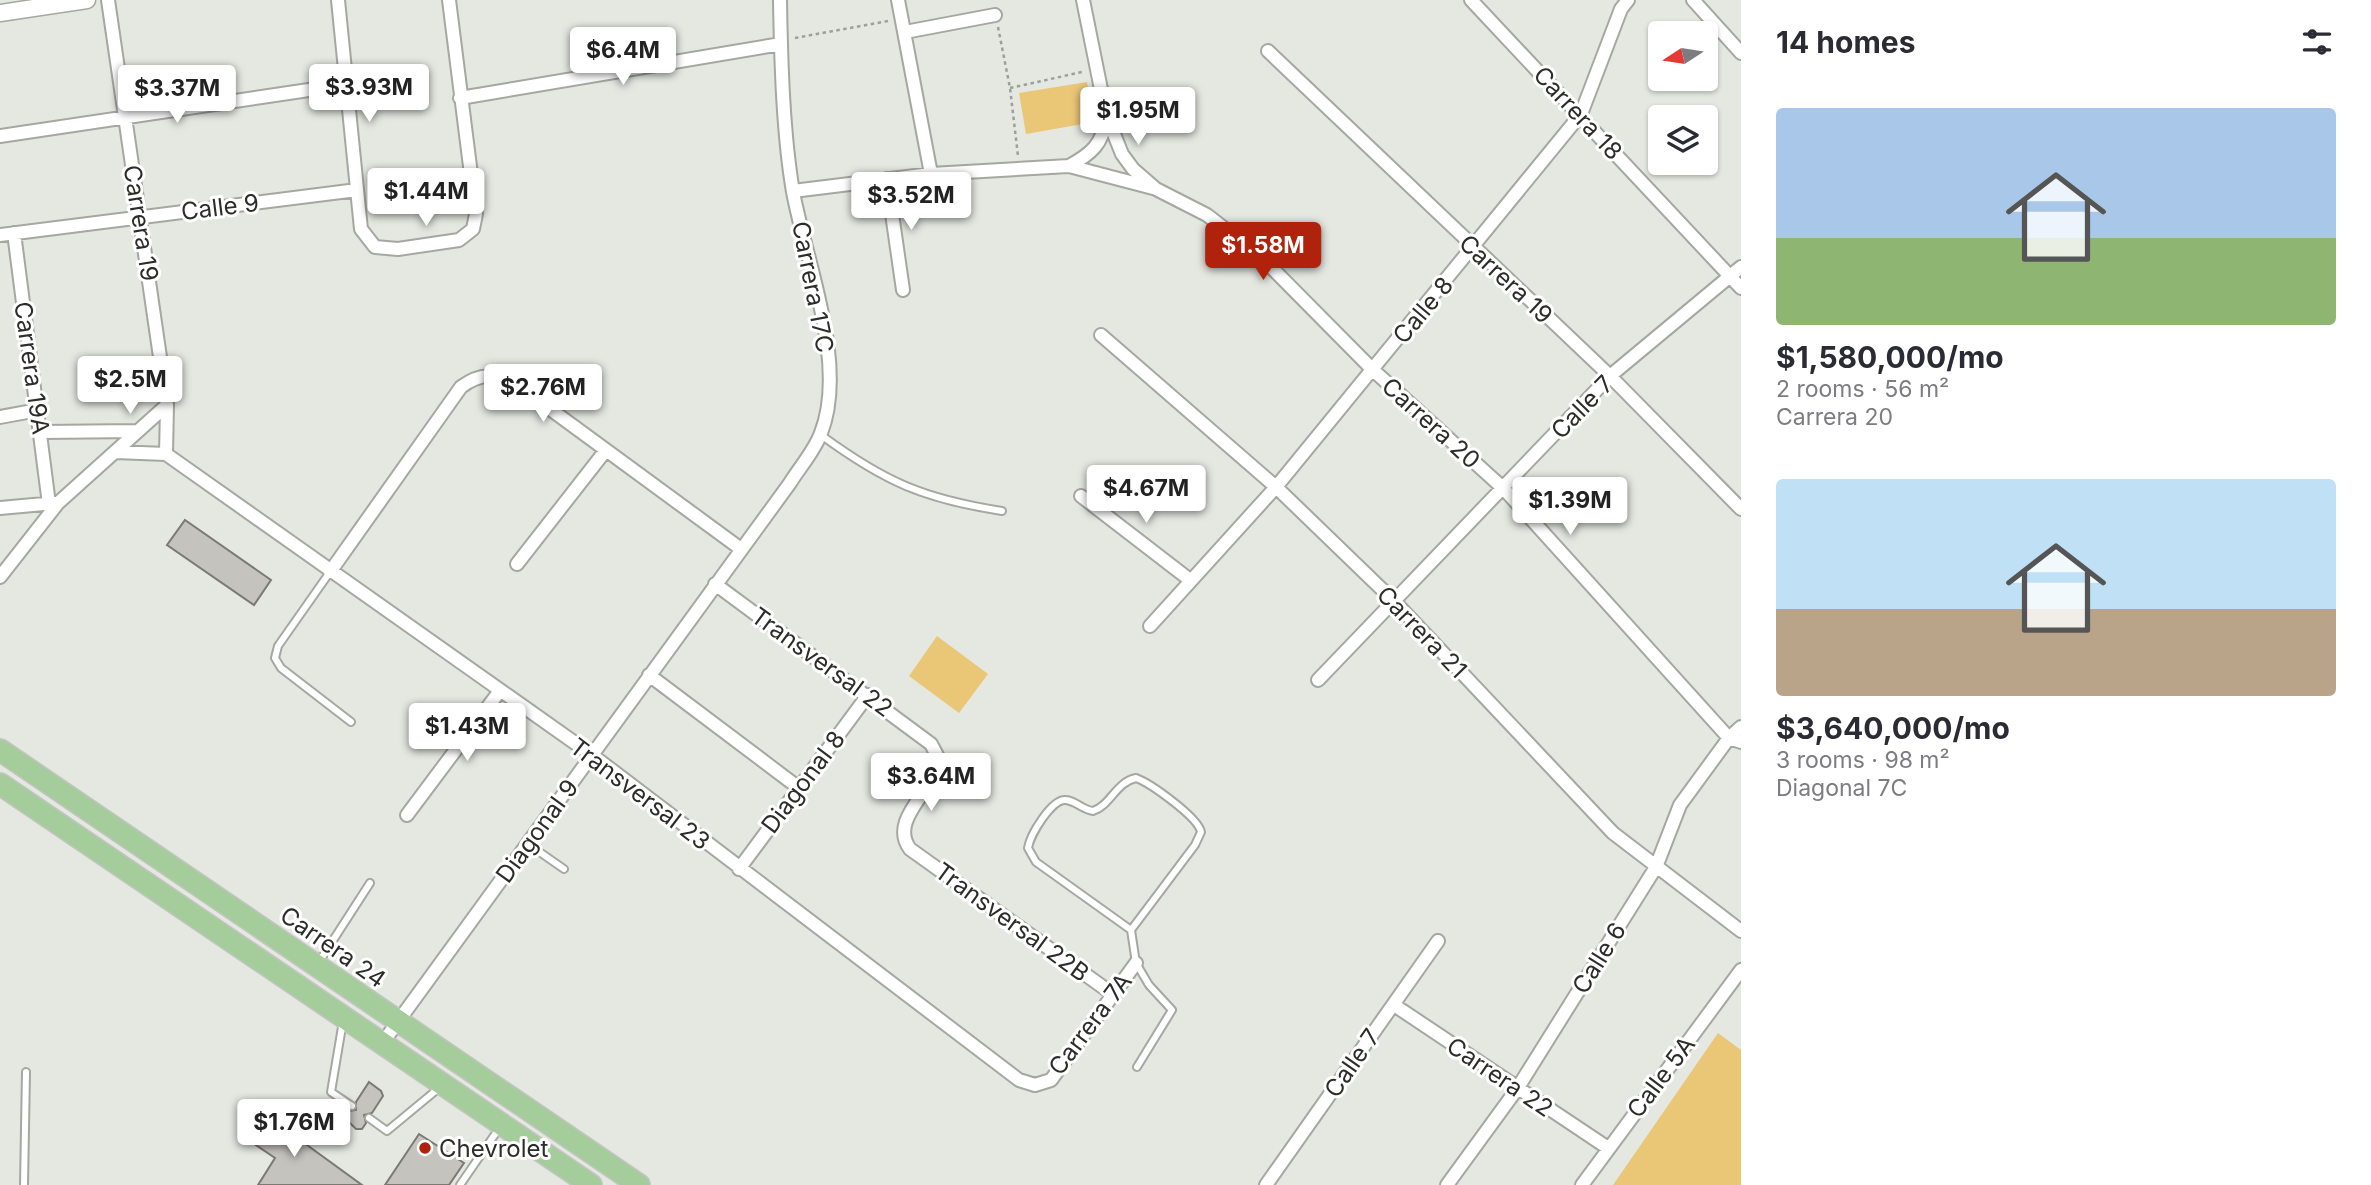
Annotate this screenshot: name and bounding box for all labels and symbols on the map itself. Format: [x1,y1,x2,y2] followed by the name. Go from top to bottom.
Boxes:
[1648,21,1718,91] north arrow
[574,28,672,87] pin: $6.4M
[1528,60,1628,166] street label: Carrera 18
[312,64,426,124] pin: $3.93M
[120,66,234,125] pin: $3.37M
[1081,88,1195,147] pin: $1.95M
[118,163,164,283] street label: Carrera 19
[369,168,483,228] pin: $1.44M
[854,173,968,232] pin: $3.52M
[179,188,261,226] street label: Calle 9
[786,219,840,355] street label: Carrera 17C
[1206,222,1320,282] pin: $1.58M
[1453,229,1559,329] street label: Carrera 19
[1387,271,1459,349] street label: Calle 8
[8,300,56,436] street label: Carrera 19A
[81,356,179,416] pin: $2.5M
[486,364,600,424] pin: $2.76M
[1545,369,1619,445] street label: Calle 7
[1376,371,1486,475] street label: Carrera 20
[1089,466,1203,525] pin: $4.67M
[1513,477,1627,537] pin: $1.39M
[1371,580,1473,684] street label: Carrera 21
[746,601,898,723] street label: Transversal 22
[410,704,524,763] pin: $1.43M
[755,725,851,839] street label: Diagonal 8
[564,732,716,856] street label: Transversal 23
[874,754,988,813] pin: $3.64M
[490,774,584,888] street label: Diagonal 9
[929,856,1095,988] street label: Transversal 22B
[275,900,391,994] street label: Carrera 24
[1566,917,1632,999] street label: Calle 6
[1042,967,1138,1081] street label: Carrera 7A
[1318,1023,1386,1103] street label: Calle 7
[1441,1031,1559,1123] street label: Carrera 22
[1621,1031,1701,1123] street label: Calle 5A
[237,1100,351,1159] pin: $1.76M
[439,1134,549,1163] place label: Chevrolet
[417,1140,433,1156] marker: Chevrolet

